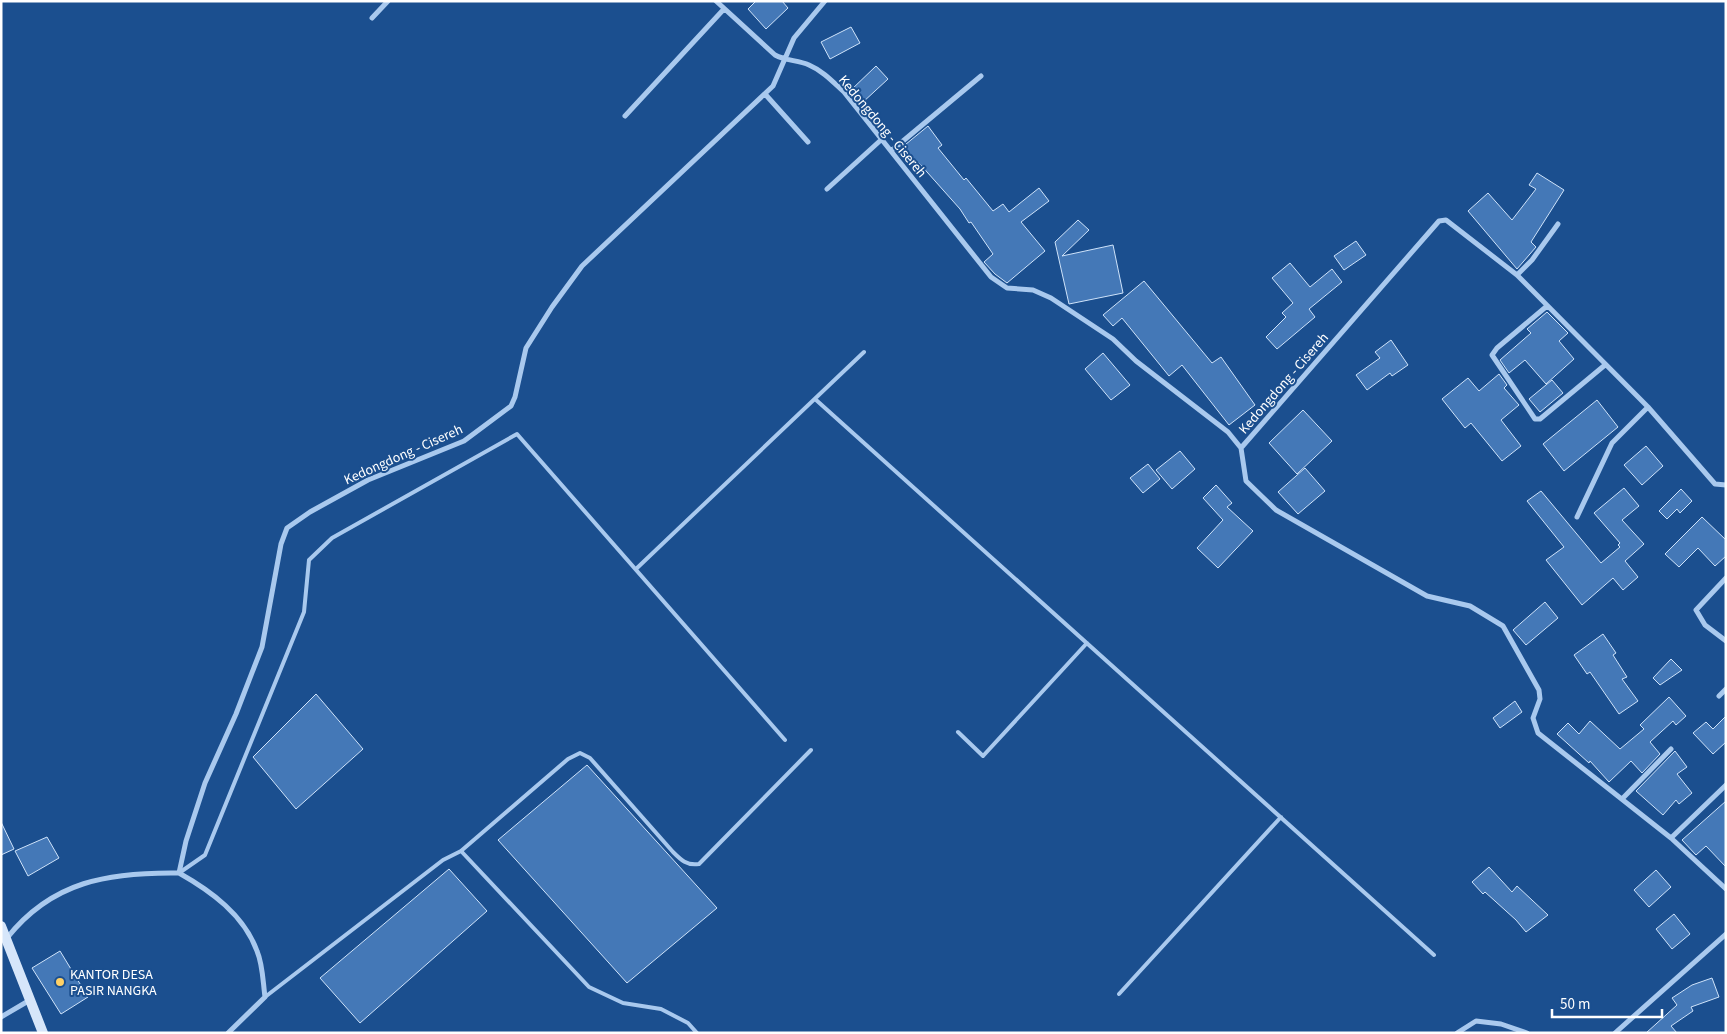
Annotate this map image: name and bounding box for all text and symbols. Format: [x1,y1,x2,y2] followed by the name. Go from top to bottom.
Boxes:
[833,71,931,182] street label: Kedongdong - Cisereh
[1234,329,1333,439] street label: Kedongdong - Cisereh
[341,420,466,490] street label: Kedongdong - Cisereh
[70,965,157,1001] place label: KANTOR DESA PASIR NANGKA
[54,976,66,988] marker: KANTOR DESA PASIR NANGKA
[1552,986,1662,1018] scale bar
[1560,994,1590,1015] text: 50 m

